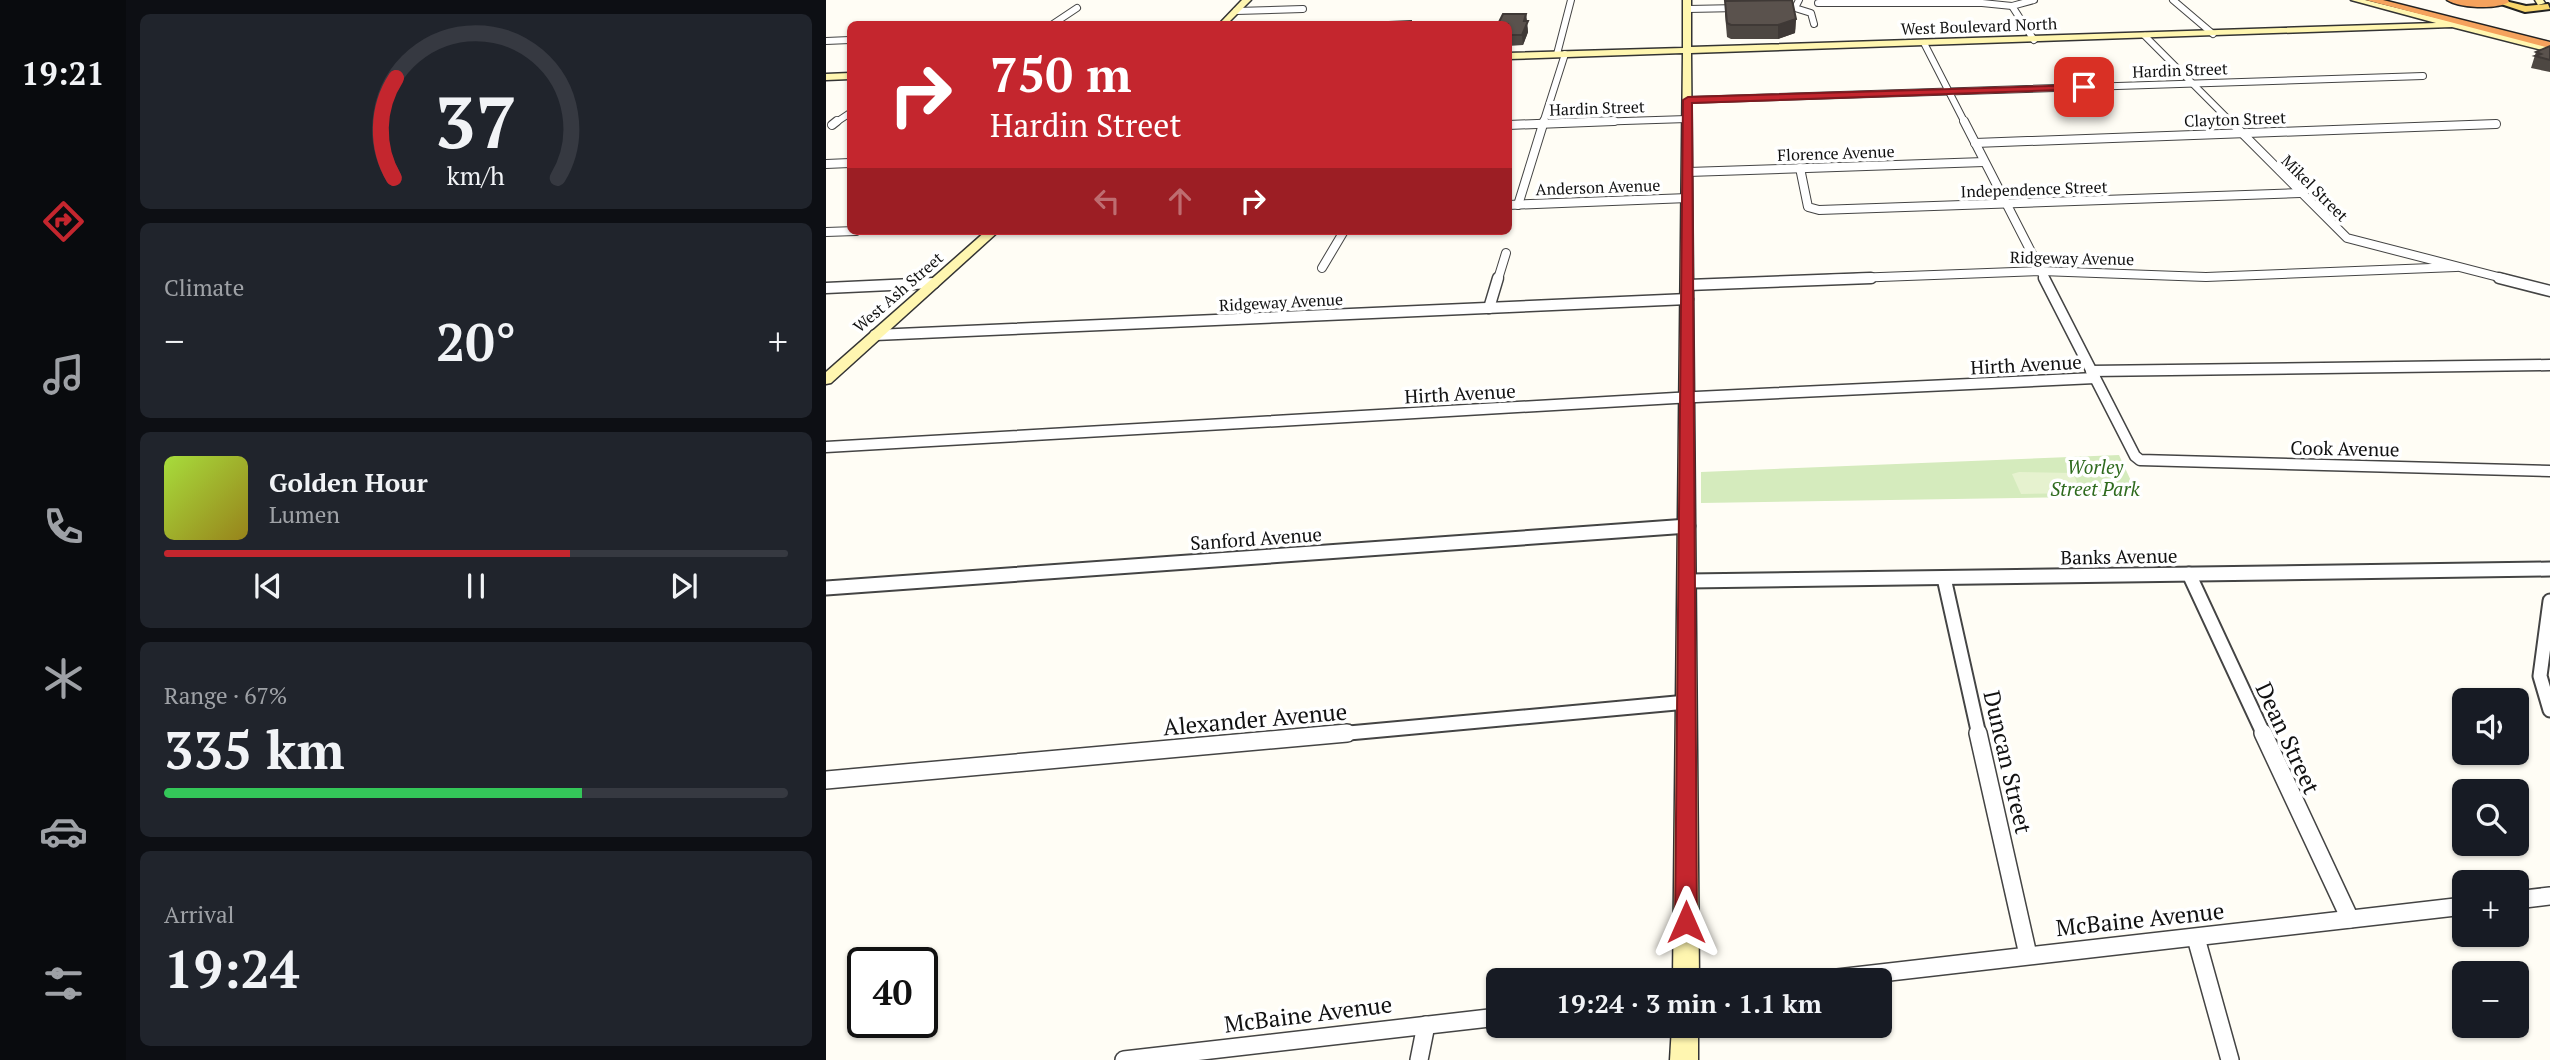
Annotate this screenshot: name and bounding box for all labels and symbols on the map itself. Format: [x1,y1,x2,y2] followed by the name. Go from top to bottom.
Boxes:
[1901,12,2058,40] street label: West Boulevard North
[2054,57,2114,117] pin
[2132,57,2228,83] street label: Hardin Street
[1549,95,1645,121] street label: Hardin Street
[2184,106,2286,132] street label: Clayton Street
[1777,140,1895,166] street label: Florence Avenue
[2277,150,2353,226] street label: Mikel Street
[1535,174,1661,200] street label: Anderson Avenue
[1960,175,2108,203] street label: Independence Street
[2010,246,2134,270] street label: Ridgeway Avenue
[848,247,948,337] street label: West Ash Street
[1218,288,1344,316] street label: Ridgeway Avenue
[1970,349,2082,379] street label: Hirth Avenue
[1404,378,1516,408] street label: Hirth Avenue
[2290,435,2400,461] street label: Cook Avenue
[2050,454,2141,501] park label: Worley Street Park
[1189,521,1323,555] street label: Sanford Avenue
[2060,542,2178,570] street label: Banks Avenue
[2249,677,2328,799] street label: Dean Street
[1976,687,2040,837] street label: Duncan Street
[1162,696,1348,742] street label: Alexander Avenue
[1649,885,1723,959] position arrow
[2054,895,2226,943] street label: McBaine Avenue
[847,947,938,1038] speed limit sign: 40
[1222,988,1394,1040] street label: McBaine Avenue

